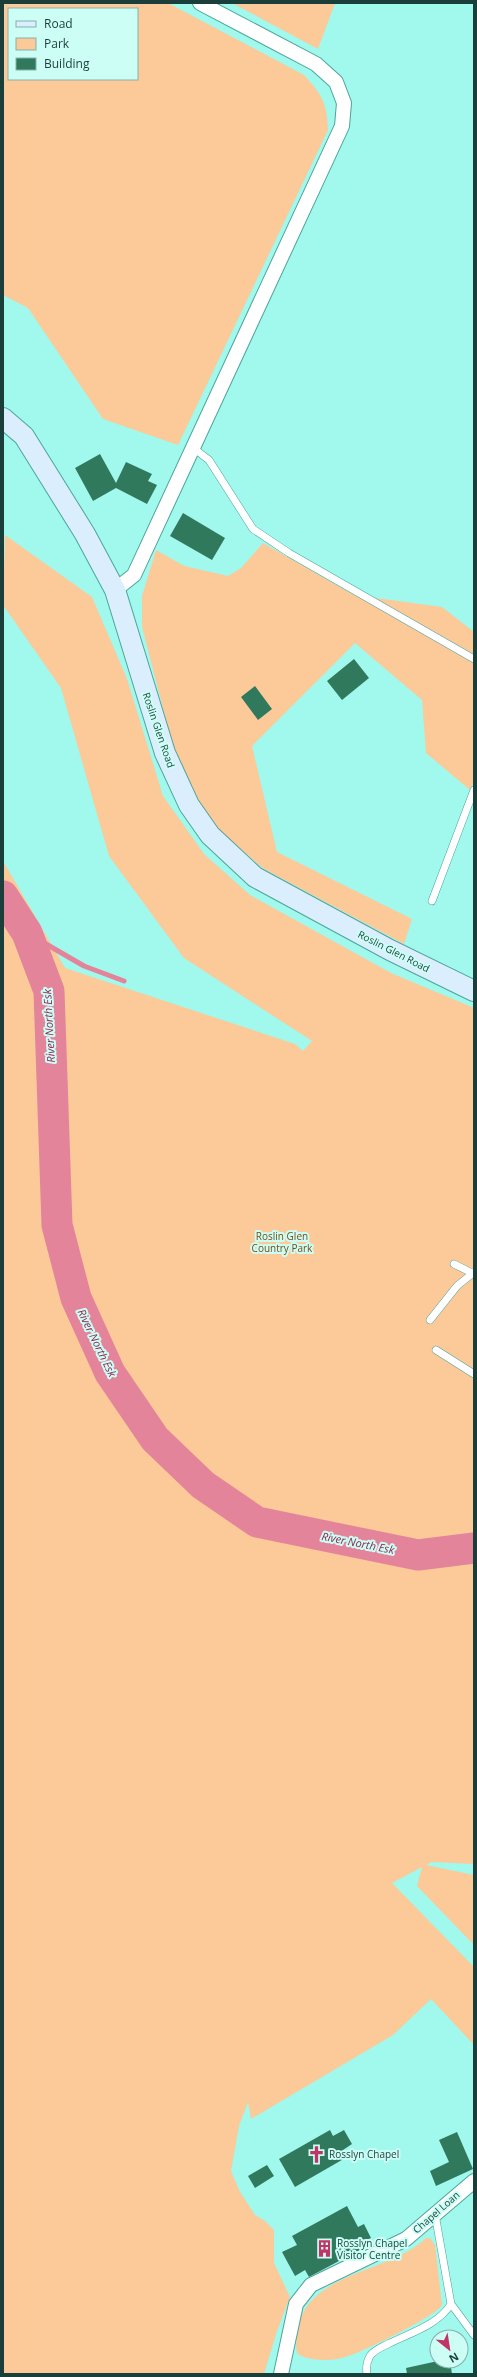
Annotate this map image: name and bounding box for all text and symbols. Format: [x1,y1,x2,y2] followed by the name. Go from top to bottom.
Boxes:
[8,8,138,80] legend
[44,15,73,32] text: Road
[44,35,70,52] text: Park
[44,55,90,72] text: Building
[140,690,178,770] street label: Roslin Glen Road
[356,927,432,975] street label: Roslin Glen Road
[39,988,58,1063] water label: River North Esk
[252,1229,313,1255] park label: Roslin Glen Country Park
[75,1306,121,1380] water label: River North Esk
[320,1528,396,1557] water label: River North Esk
[306,2144,326,2164] church icon: Rosslyn Chapel
[329,2147,399,2161] place label: Rosslyn Chapel
[410,2188,462,2236] street label: Chapel Loan
[337,2236,407,2262] place label: Rosslyn Chapel Visitor Centre
[314,2239,334,2259] building icon: Rosslyn Chapel Visitor Centre
[429,2329,469,2369] north arrow
[447,2349,462,2367] text: N

